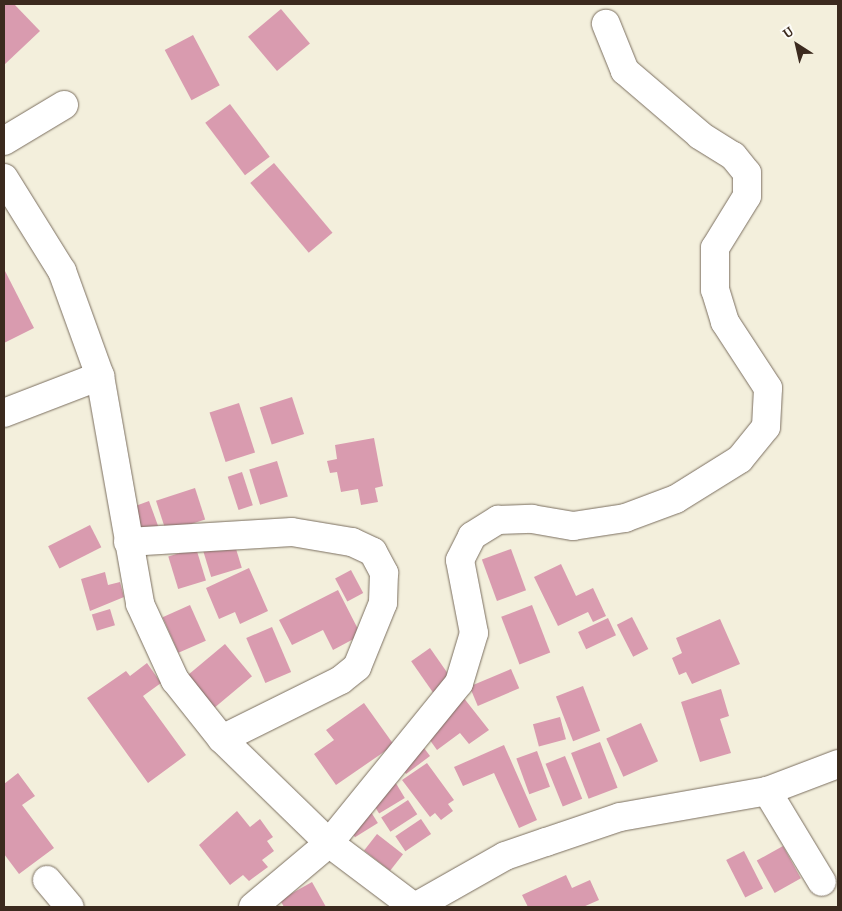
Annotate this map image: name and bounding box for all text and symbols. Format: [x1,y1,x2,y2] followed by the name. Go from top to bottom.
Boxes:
[772,20,822,70] north arrow
[779,22,797,43] text: U

